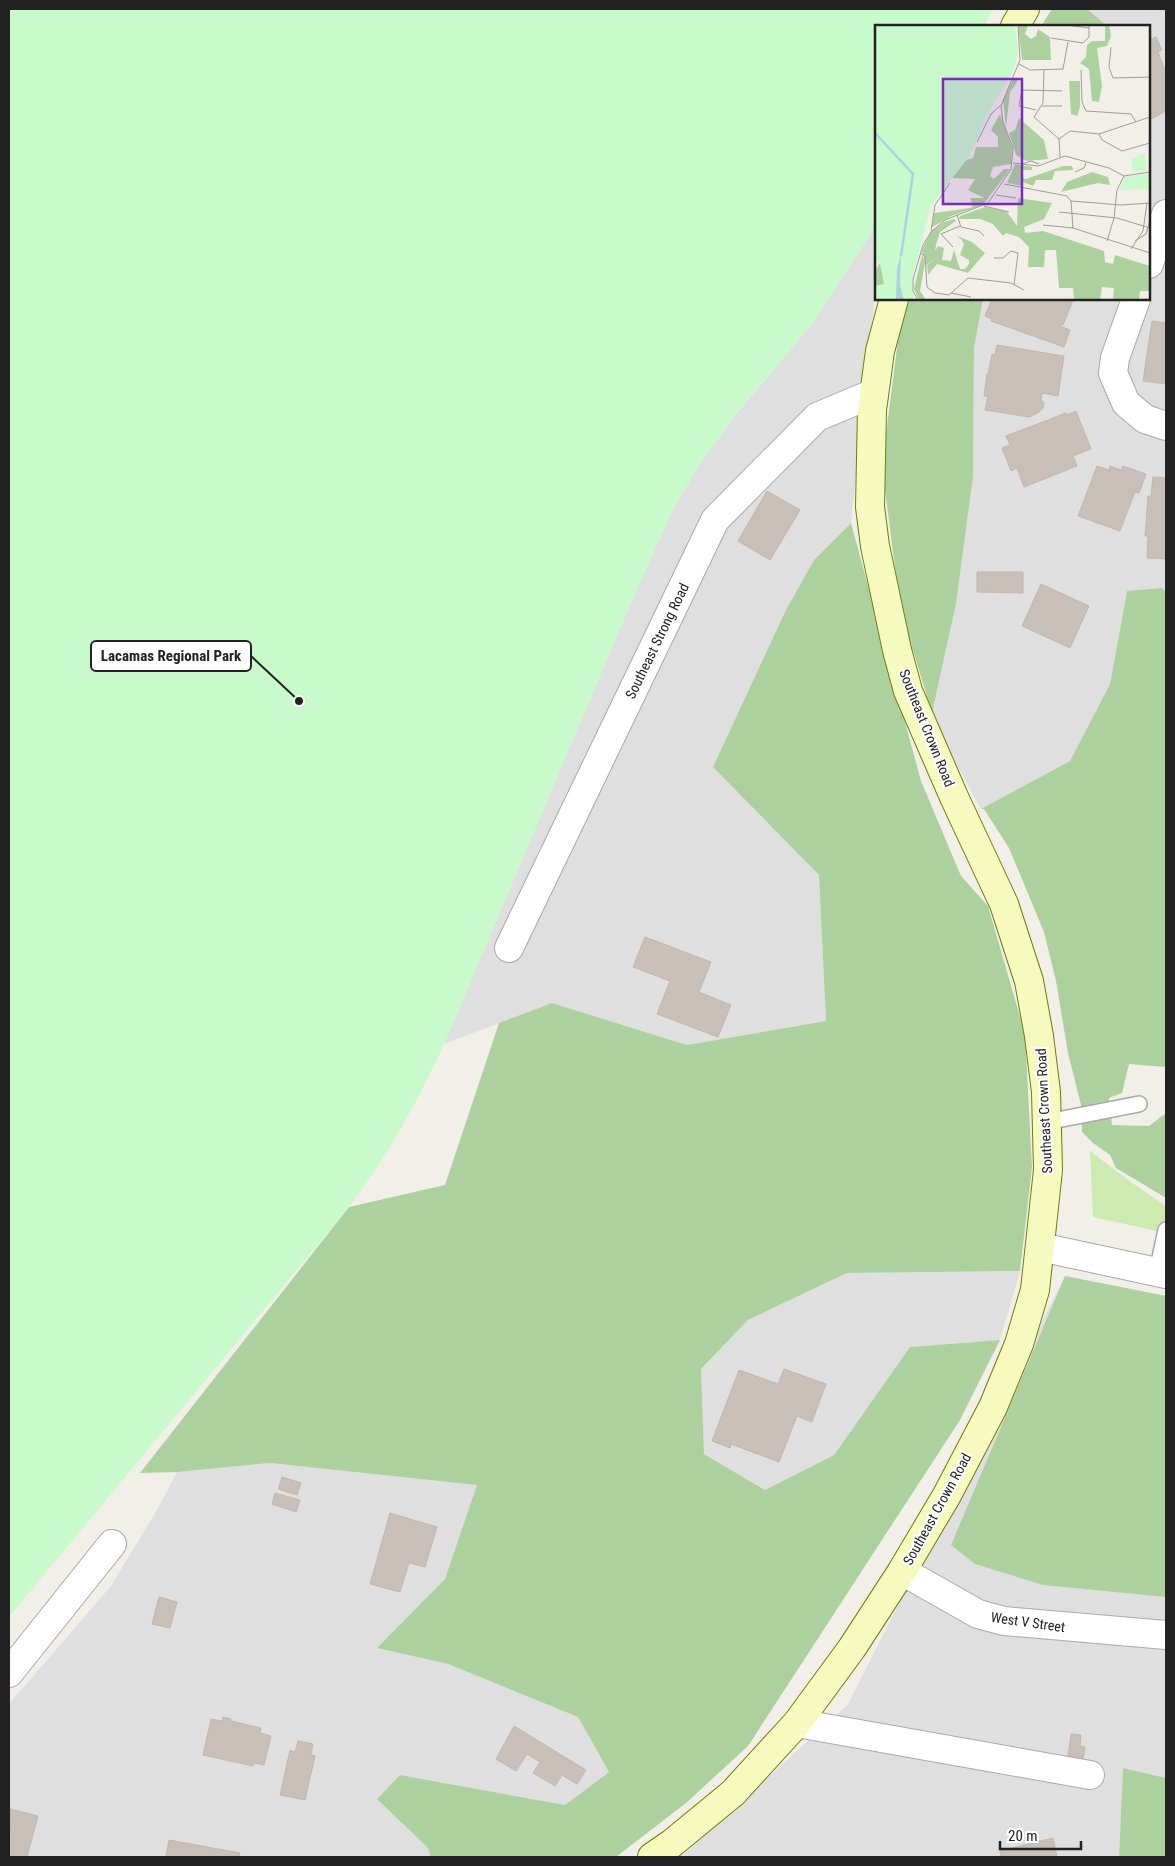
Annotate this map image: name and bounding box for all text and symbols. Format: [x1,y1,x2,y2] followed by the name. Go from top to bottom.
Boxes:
[875,25,1150,300] inset map
[622,581,692,701] street label: Southeast Strong Road
[91,641,251,671] callout: Lacamas Regional Park
[101,647,242,665] text: Lacamas Regional Park
[896,667,958,789] street label: Southeast Crown Road
[1033,1048,1055,1174] street label: Southeast Crown Road
[900,1450,974,1568] street label: Southeast Crown Road
[990,1609,1066,1635] street label: West V Street
[1000,1818,1081,1850] scale bar
[1008,1827,1038,1845] text: 20 m

